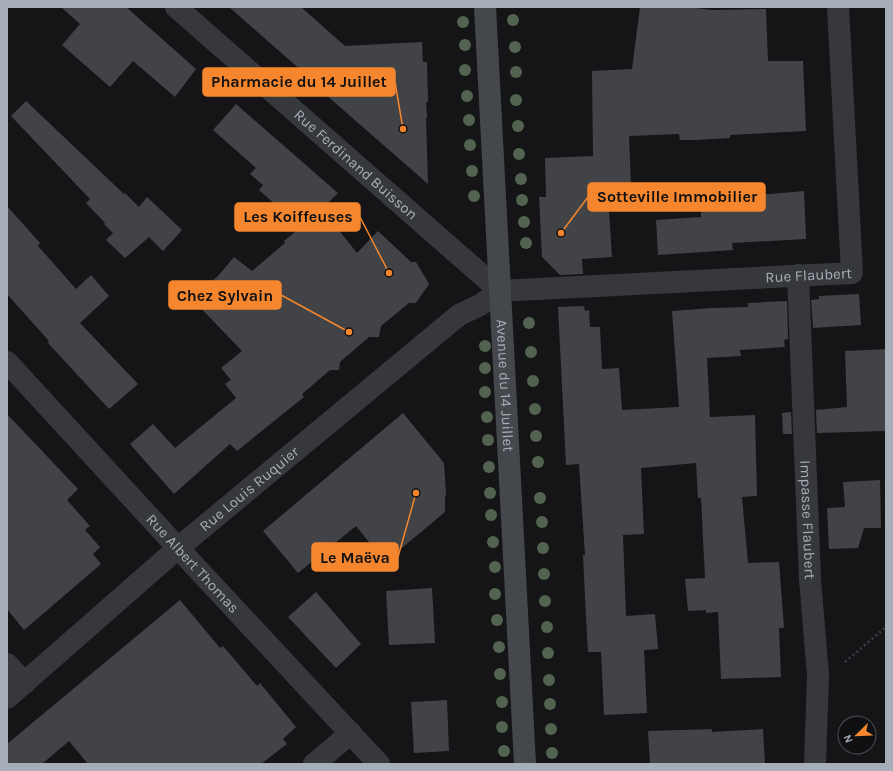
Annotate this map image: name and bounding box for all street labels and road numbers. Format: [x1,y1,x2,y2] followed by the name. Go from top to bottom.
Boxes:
[290,106,421,223] street label: Rue Ferdinand Buisson
[765,264,853,286] street label: Rue Flaubert
[493,319,518,453] street label: Avenue du 14 Juillet
[196,442,303,535] street label: Rue Louis Ruquier
[796,460,819,580] street label: Impasse Flaubert
[142,510,243,617] street label: Rue Albert Thomas

